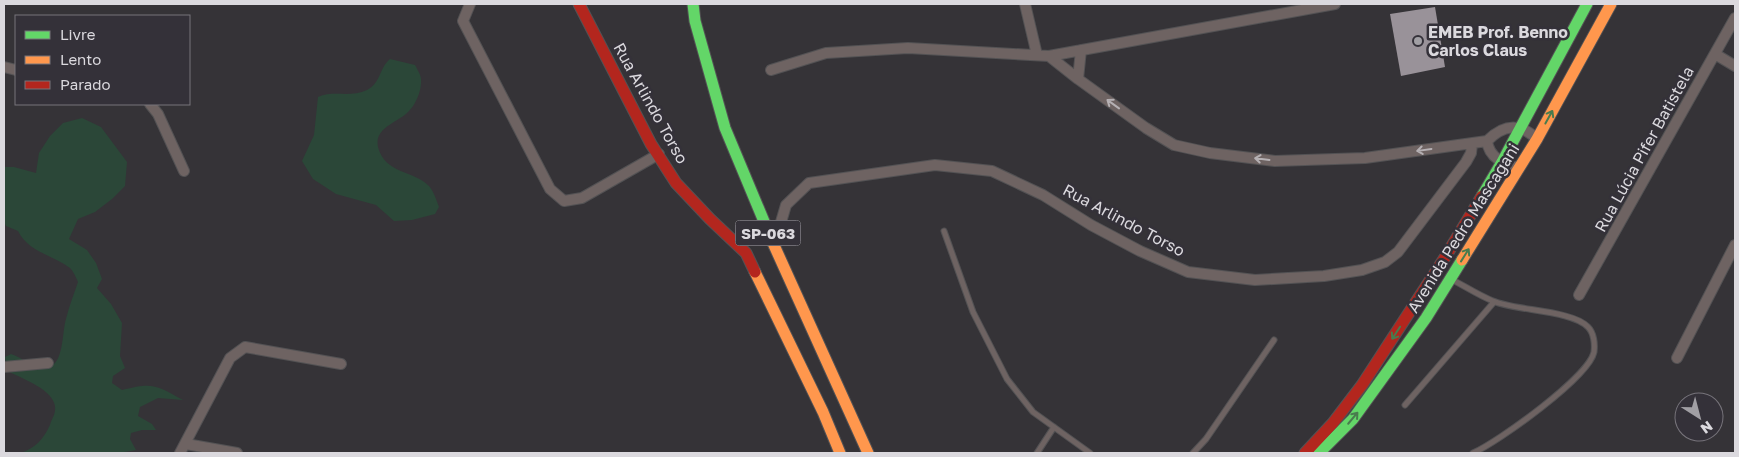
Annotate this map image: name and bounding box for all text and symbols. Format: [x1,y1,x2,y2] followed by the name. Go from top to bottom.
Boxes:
[15,15,190,105] legend
[1428,22,1568,60] place label: EMEB Prof. Benno Carlos Claus
[60,25,96,43] text: Livre
[1412,35,1424,47] marker: EMEB Prof. Benno Carlos Claus
[609,39,693,167] street label: Rua Arlindo Torso
[60,50,101,68] text: Lento
[1590,63,1698,235] street label: Rua Lúcia Pifer Batistela
[60,75,111,93] text: Parado
[1106,99,1120,109] one-way arrow
[1544,109,1554,124] one-way arrow
[1403,140,1523,316] street label: Avenida Pedro Mascagani
[1416,145,1432,155] one-way arrow
[1254,154,1270,164] one-way arrow
[1060,179,1188,261] street label: Rua Arlindo Torso
[736,220,800,246] road number: SP-063
[1460,249,1470,263] one-way arrow
[1390,326,1400,340] one-way arrow
[1674,392,1724,442] north arrow
[1347,412,1358,425] one-way arrow
[1698,418,1716,438] text: N

